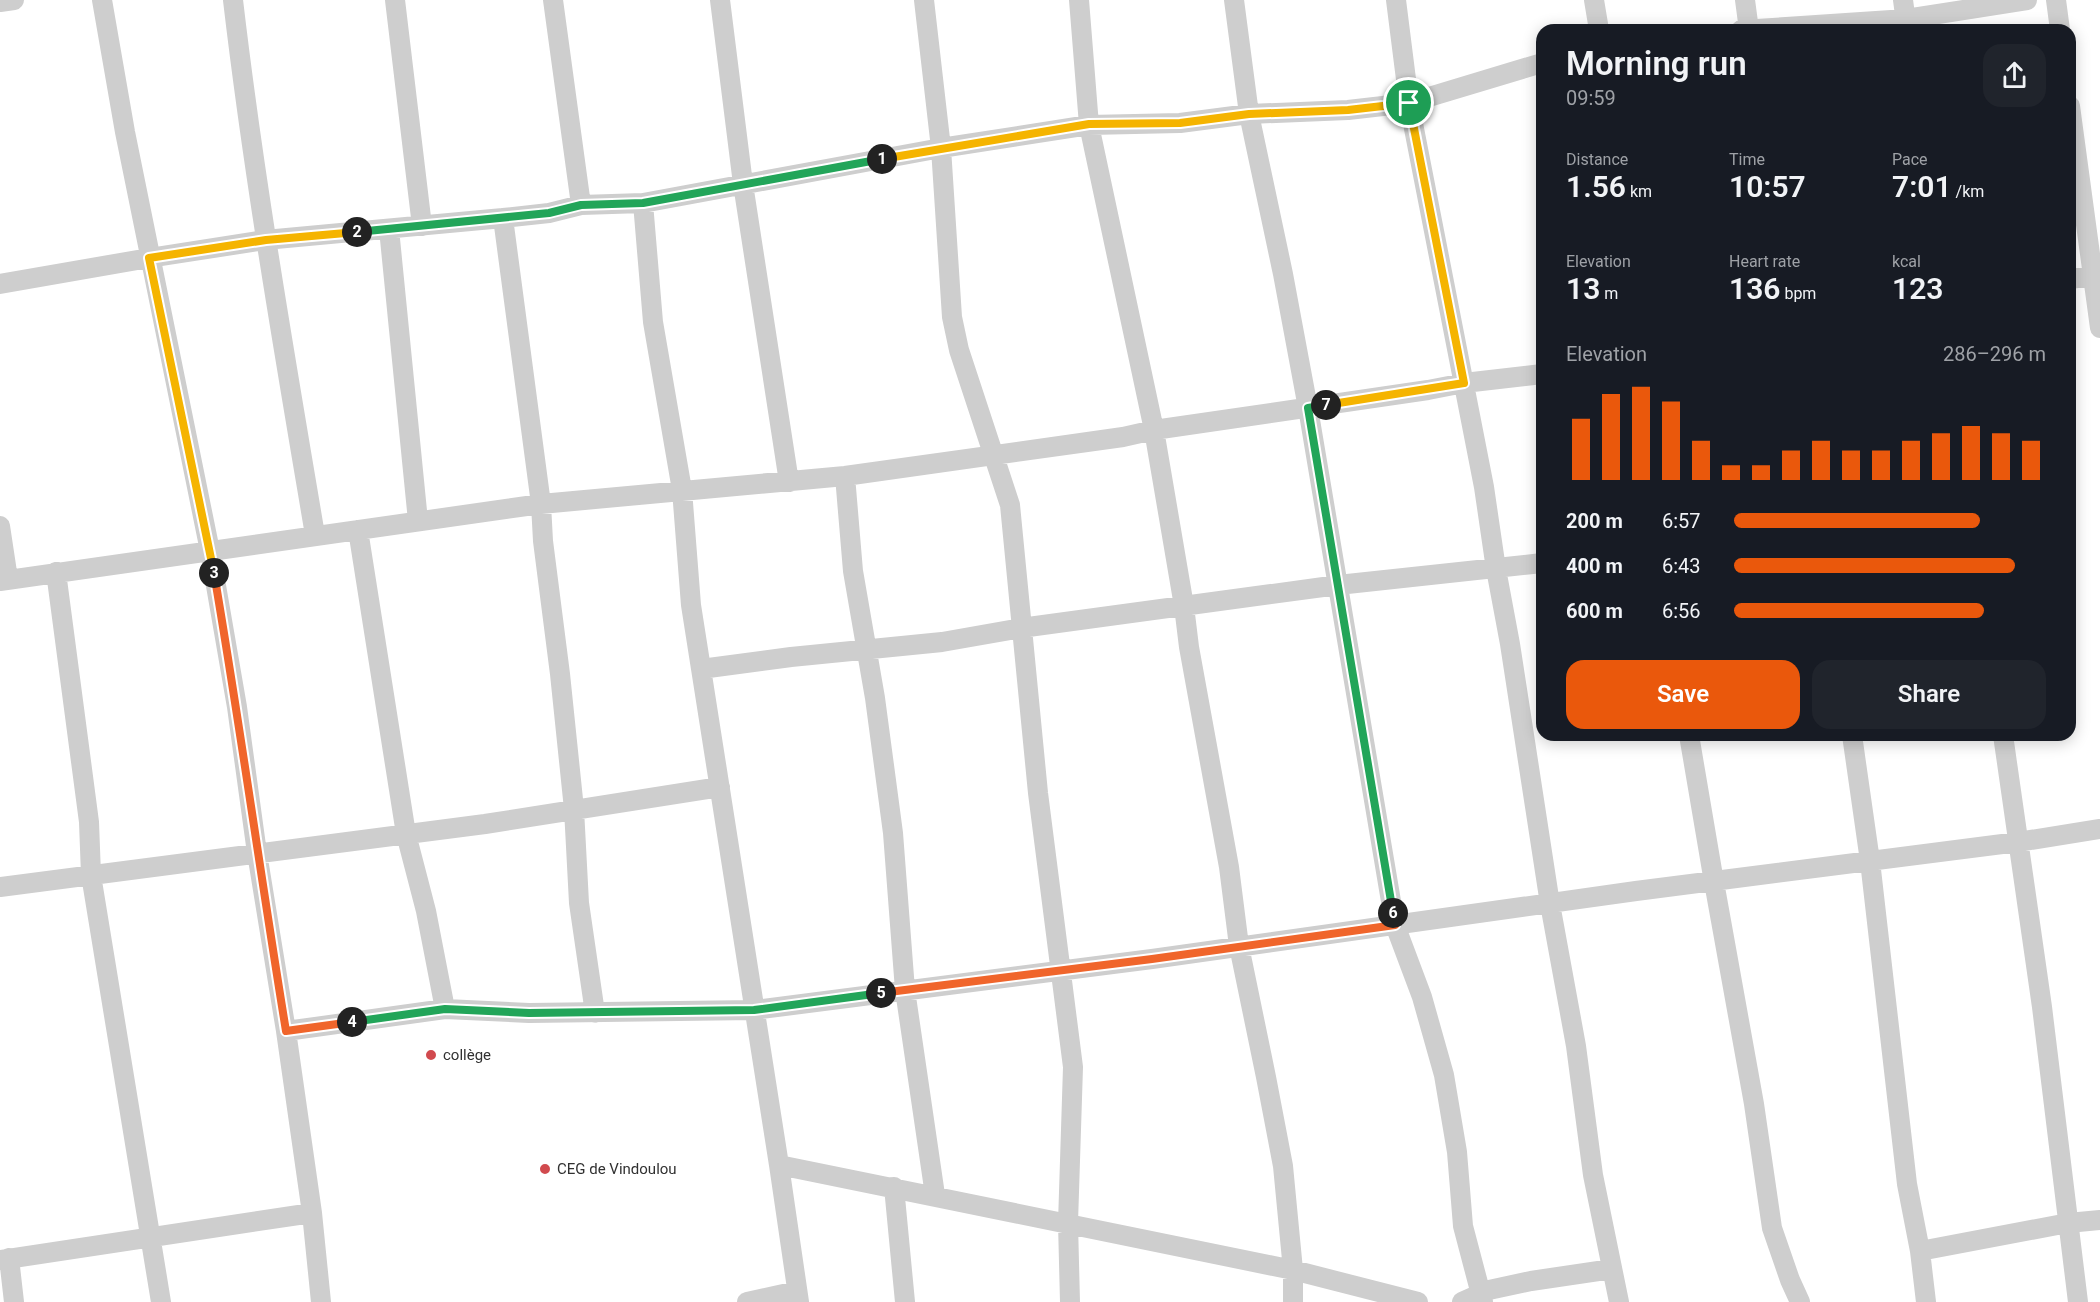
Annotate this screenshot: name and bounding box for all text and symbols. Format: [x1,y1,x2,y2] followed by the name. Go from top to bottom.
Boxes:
[1566,44,1747,83] text: Morning run
[1983,44,2046,107] button: share
[1383,77,1434,128] pin
[1392,86,1425,119] icon: arrive
[1566,86,1616,110] text: 09:59
[867,144,897,174] pin: 1
[877,149,887,168] text: 1
[1566,150,1628,169] text: Distance
[1729,150,1765,169] text: Time
[1892,150,1928,169] text: Pace
[1566,169,1626,204] text: 1.56
[1729,169,1806,204] text: 10:57
[1892,169,1952,204] text: 7:01
[1626,182,1652,201] text: km
[1952,182,1984,201] text: /km
[342,217,372,247] pin: 2
[352,222,362,241] text: 2
[1566,252,1631,271] text: Elevation
[1729,252,1800,271] text: Heart rate
[1892,252,1921,271] text: kcal
[1566,271,1600,306] text: 13
[1729,271,1780,306] text: 136
[1892,271,1943,306] text: 123
[1600,284,1618,303] text: m
[1780,284,1816,303] text: bpm
[1566,342,1647,366] text: Elevation
[1943,342,2046,366] text: 286–296 m
[1311,390,1341,420] pin: 7
[1321,395,1331,414] text: 7
[1566,509,1623,533] text: 200 m
[1662,509,1701,533] text: 6:57
[1566,554,1623,578] text: 400 m
[1662,554,1701,578] text: 6:43
[199,558,229,588] pin: 3
[209,563,219,582] text: 3
[1566,599,1623,623] text: 600 m
[1662,599,1701,623] text: 6:56
[1566,660,1800,729] button: Save
[1812,660,2046,729] button: Share
[1378,898,1408,928] pin: 6
[1388,903,1398,922] text: 6
[866,978,896,1008] pin: 5
[876,983,886,1002] text: 5
[337,1007,367,1037] pin: 4
[347,1012,357,1031] text: 4
[443,1046,491,1064] place label: collège
[424,1048,438,1062] marker: collège
[557,1160,677,1178] place label: CEG de Vindoulou
[538,1162,552,1176] marker: CEG de Vindoulou

